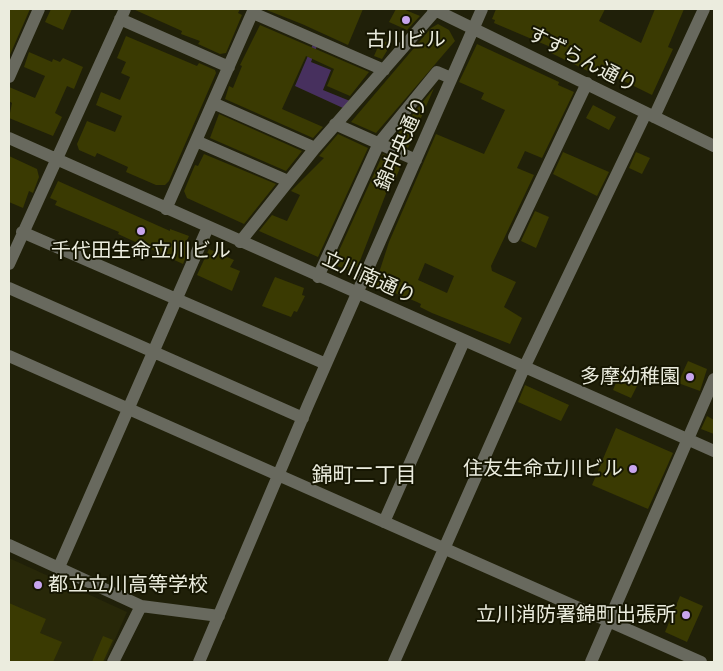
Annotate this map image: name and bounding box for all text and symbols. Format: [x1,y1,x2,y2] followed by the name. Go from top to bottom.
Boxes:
[400,14,412,26] marker: 古川ビル
[523,22,641,98] street label: すずらん通り
[366,28,446,52] place label: 古川ビル
[371,93,433,195] street label: 錦中央通り
[135,225,147,237] marker: 千代田生命立川ビル
[51,239,231,263] place label: 千代田生命立川ビル
[318,247,420,309] street label: 立川南通り
[580,365,680,389] place label: 多摩幼稚園
[684,371,696,383] marker: 多摩幼稚園
[463,457,623,481] place label: 住友生命立川ビル
[312,463,416,489] district label: 錦町二丁目
[627,463,639,475] marker: 住友生命立川ビル
[48,573,208,597] place label: 都立立川高等学校
[32,579,44,591] marker: 都立立川高等学校
[476,603,676,627] place label: 立川消防署錦町出張所
[680,609,692,621] marker: 立川消防署錦町出張所

